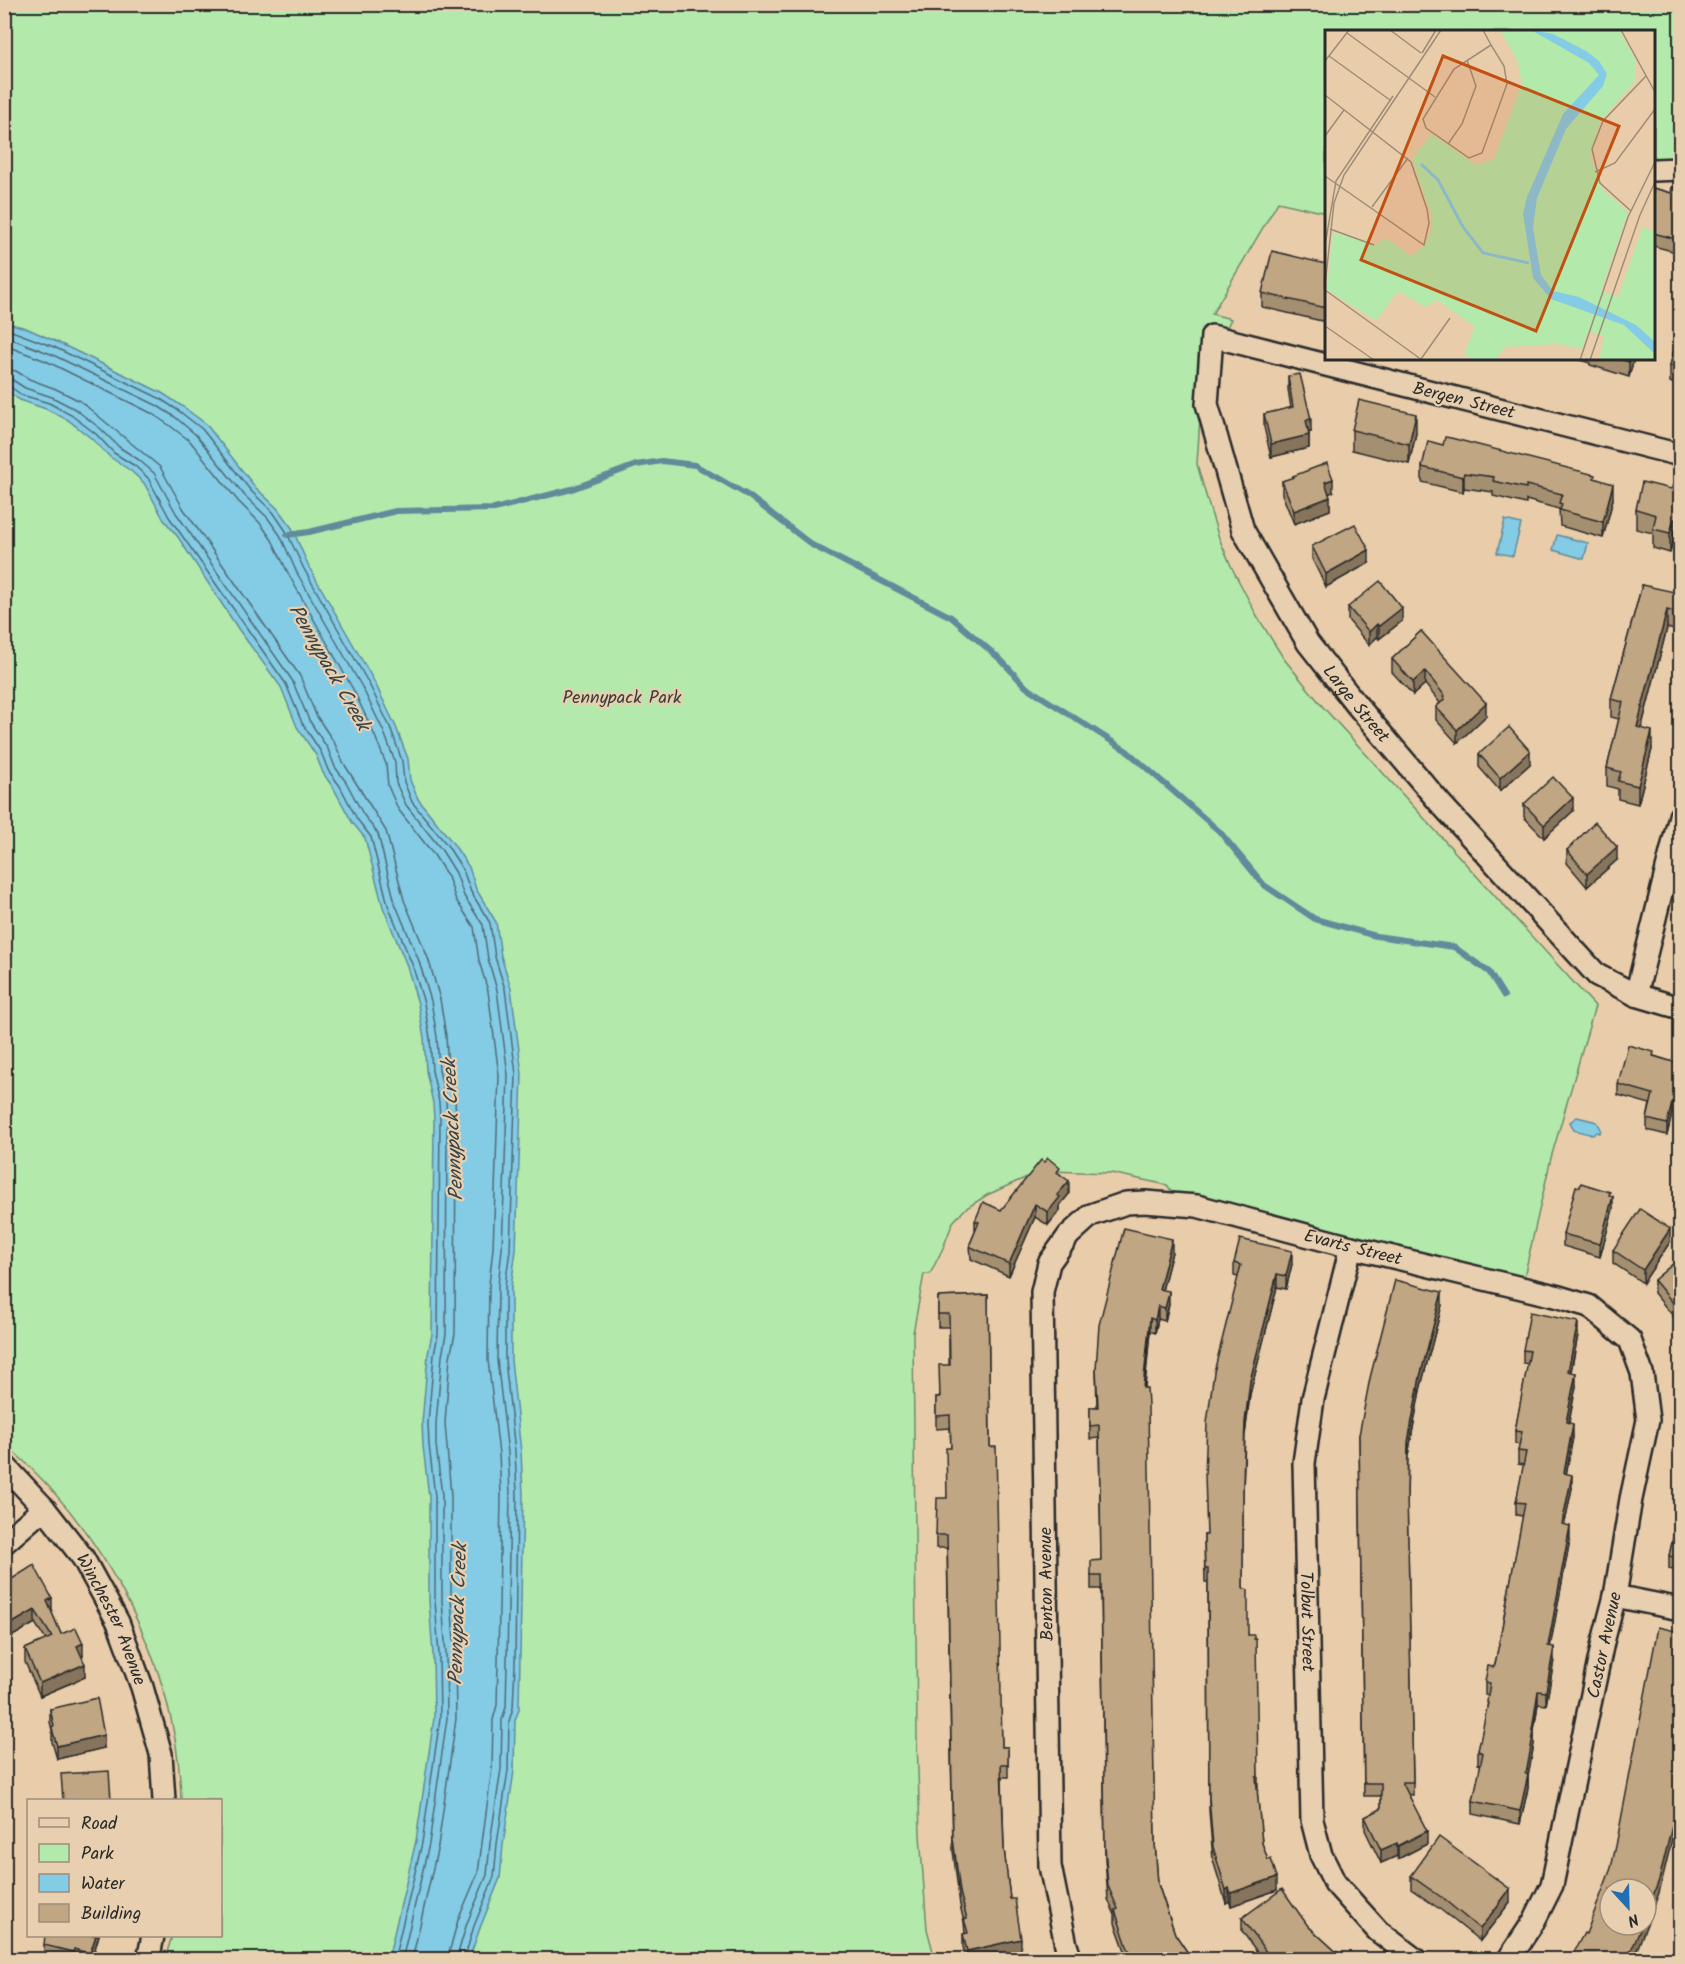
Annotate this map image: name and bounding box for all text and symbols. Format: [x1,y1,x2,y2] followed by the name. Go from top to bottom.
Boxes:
[1325,30,1655,360] inset map
[1409,375,1519,428] street label: Bergen Street
[279,599,379,740] water label: Pennypack Creek
[1314,659,1397,751] street label: Large Street
[563,684,682,713] park label: Pennypack Park
[434,1056,474,1202] water label: Pennypack Creek
[1300,1222,1406,1275] street label: Evarts Street
[1032,1527,1063,1641] street label: Benton Avenue
[441,1540,478,1685] water label: Pennypack Creek
[67,1549,153,1690] street label: Winchester Avenue
[1290,1571,1322,1673] street label: Tolbut Street
[1580,1589,1631,1701] street label: Castor Avenue
[27,1799,222,1937] legend
[81,1810,118,1839] text: Road
[81,1840,114,1869] text: Park
[81,1870,126,1899] text: Water
[1598,1877,1658,1937] north arrow
[81,1900,141,1929] text: Building
[1624,1906,1642,1933] text: N

